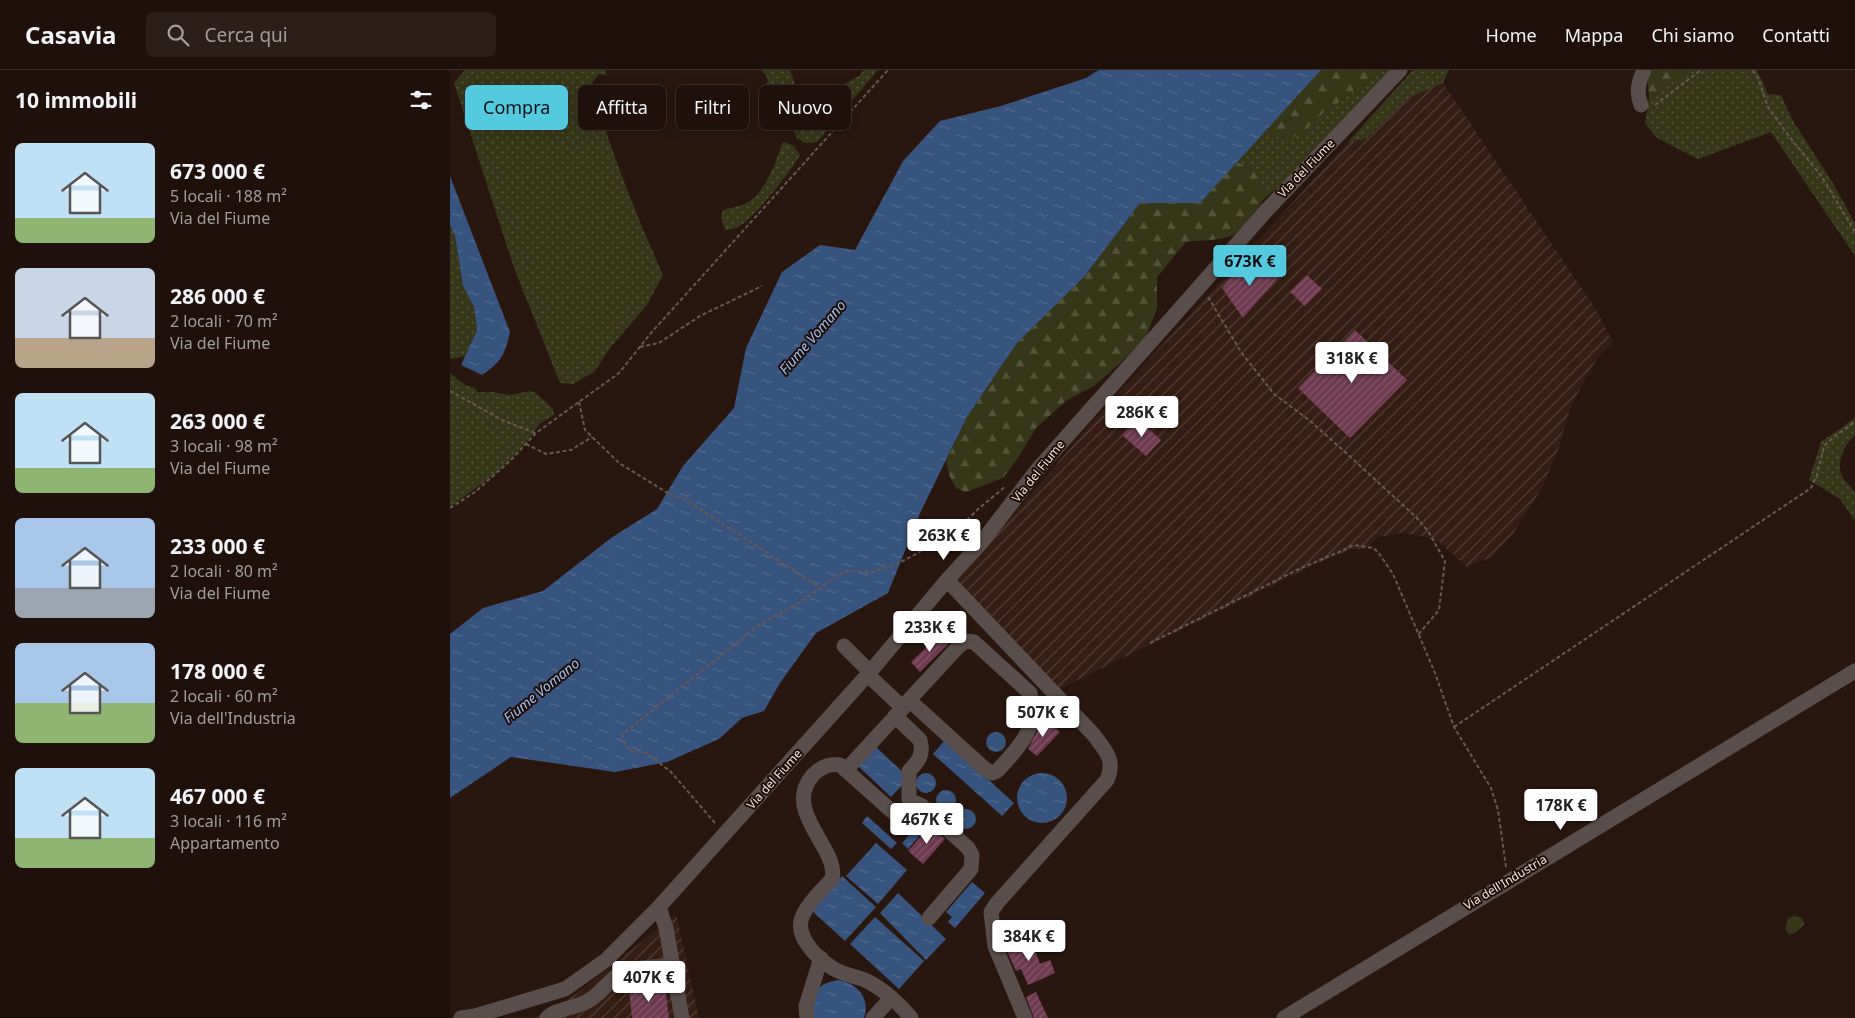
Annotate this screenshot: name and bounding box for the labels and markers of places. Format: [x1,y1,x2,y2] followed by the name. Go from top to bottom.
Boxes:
[1209,244,1291,287] pin: 673K €
[1311,342,1393,384] pin: 318K €
[1101,396,1183,438] pin: 286K €
[903,518,985,561] pin: 263K €
[889,610,971,653] pin: 233K €
[1002,696,1084,738] pin: 507K €
[1520,788,1602,831] pin: 178K €
[886,802,968,845] pin: 467K €
[988,920,1070,962] pin: 384K €
[608,960,690,1003] pin: 407K €

